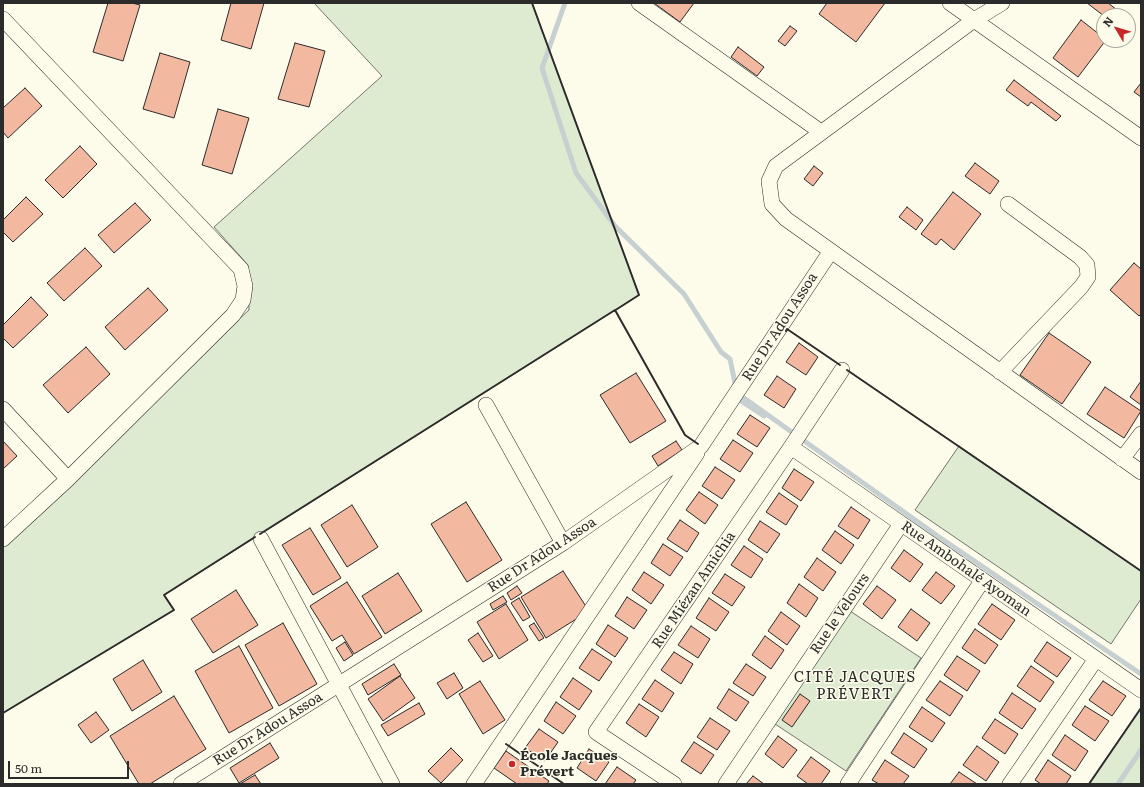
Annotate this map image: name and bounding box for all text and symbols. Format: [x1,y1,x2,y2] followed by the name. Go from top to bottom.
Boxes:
[1096,8,1136,48] north arrow
[1098,13,1116,30] text: N
[739,270,821,384] street label: Rue Dr Adou Assoa
[485,514,599,596] street label: Rue Dr Adou Assoa
[898,518,1034,620] street label: Rue Ambohalé Ayoman
[649,528,739,652] street label: Rue Miézan Amichia
[807,571,873,657] street label: Rue le Velours
[794,669,916,704] district label: CITÉ JACQUES PRÉVERT
[210,689,326,769] street label: Rue Dr Adou Assoa
[520,748,618,780] place label: École Jacques Prévert
[10,753,131,779] scale bar
[15,759,42,777] text: 50 m
[507,759,517,769] marker: École Jacques Prévert

